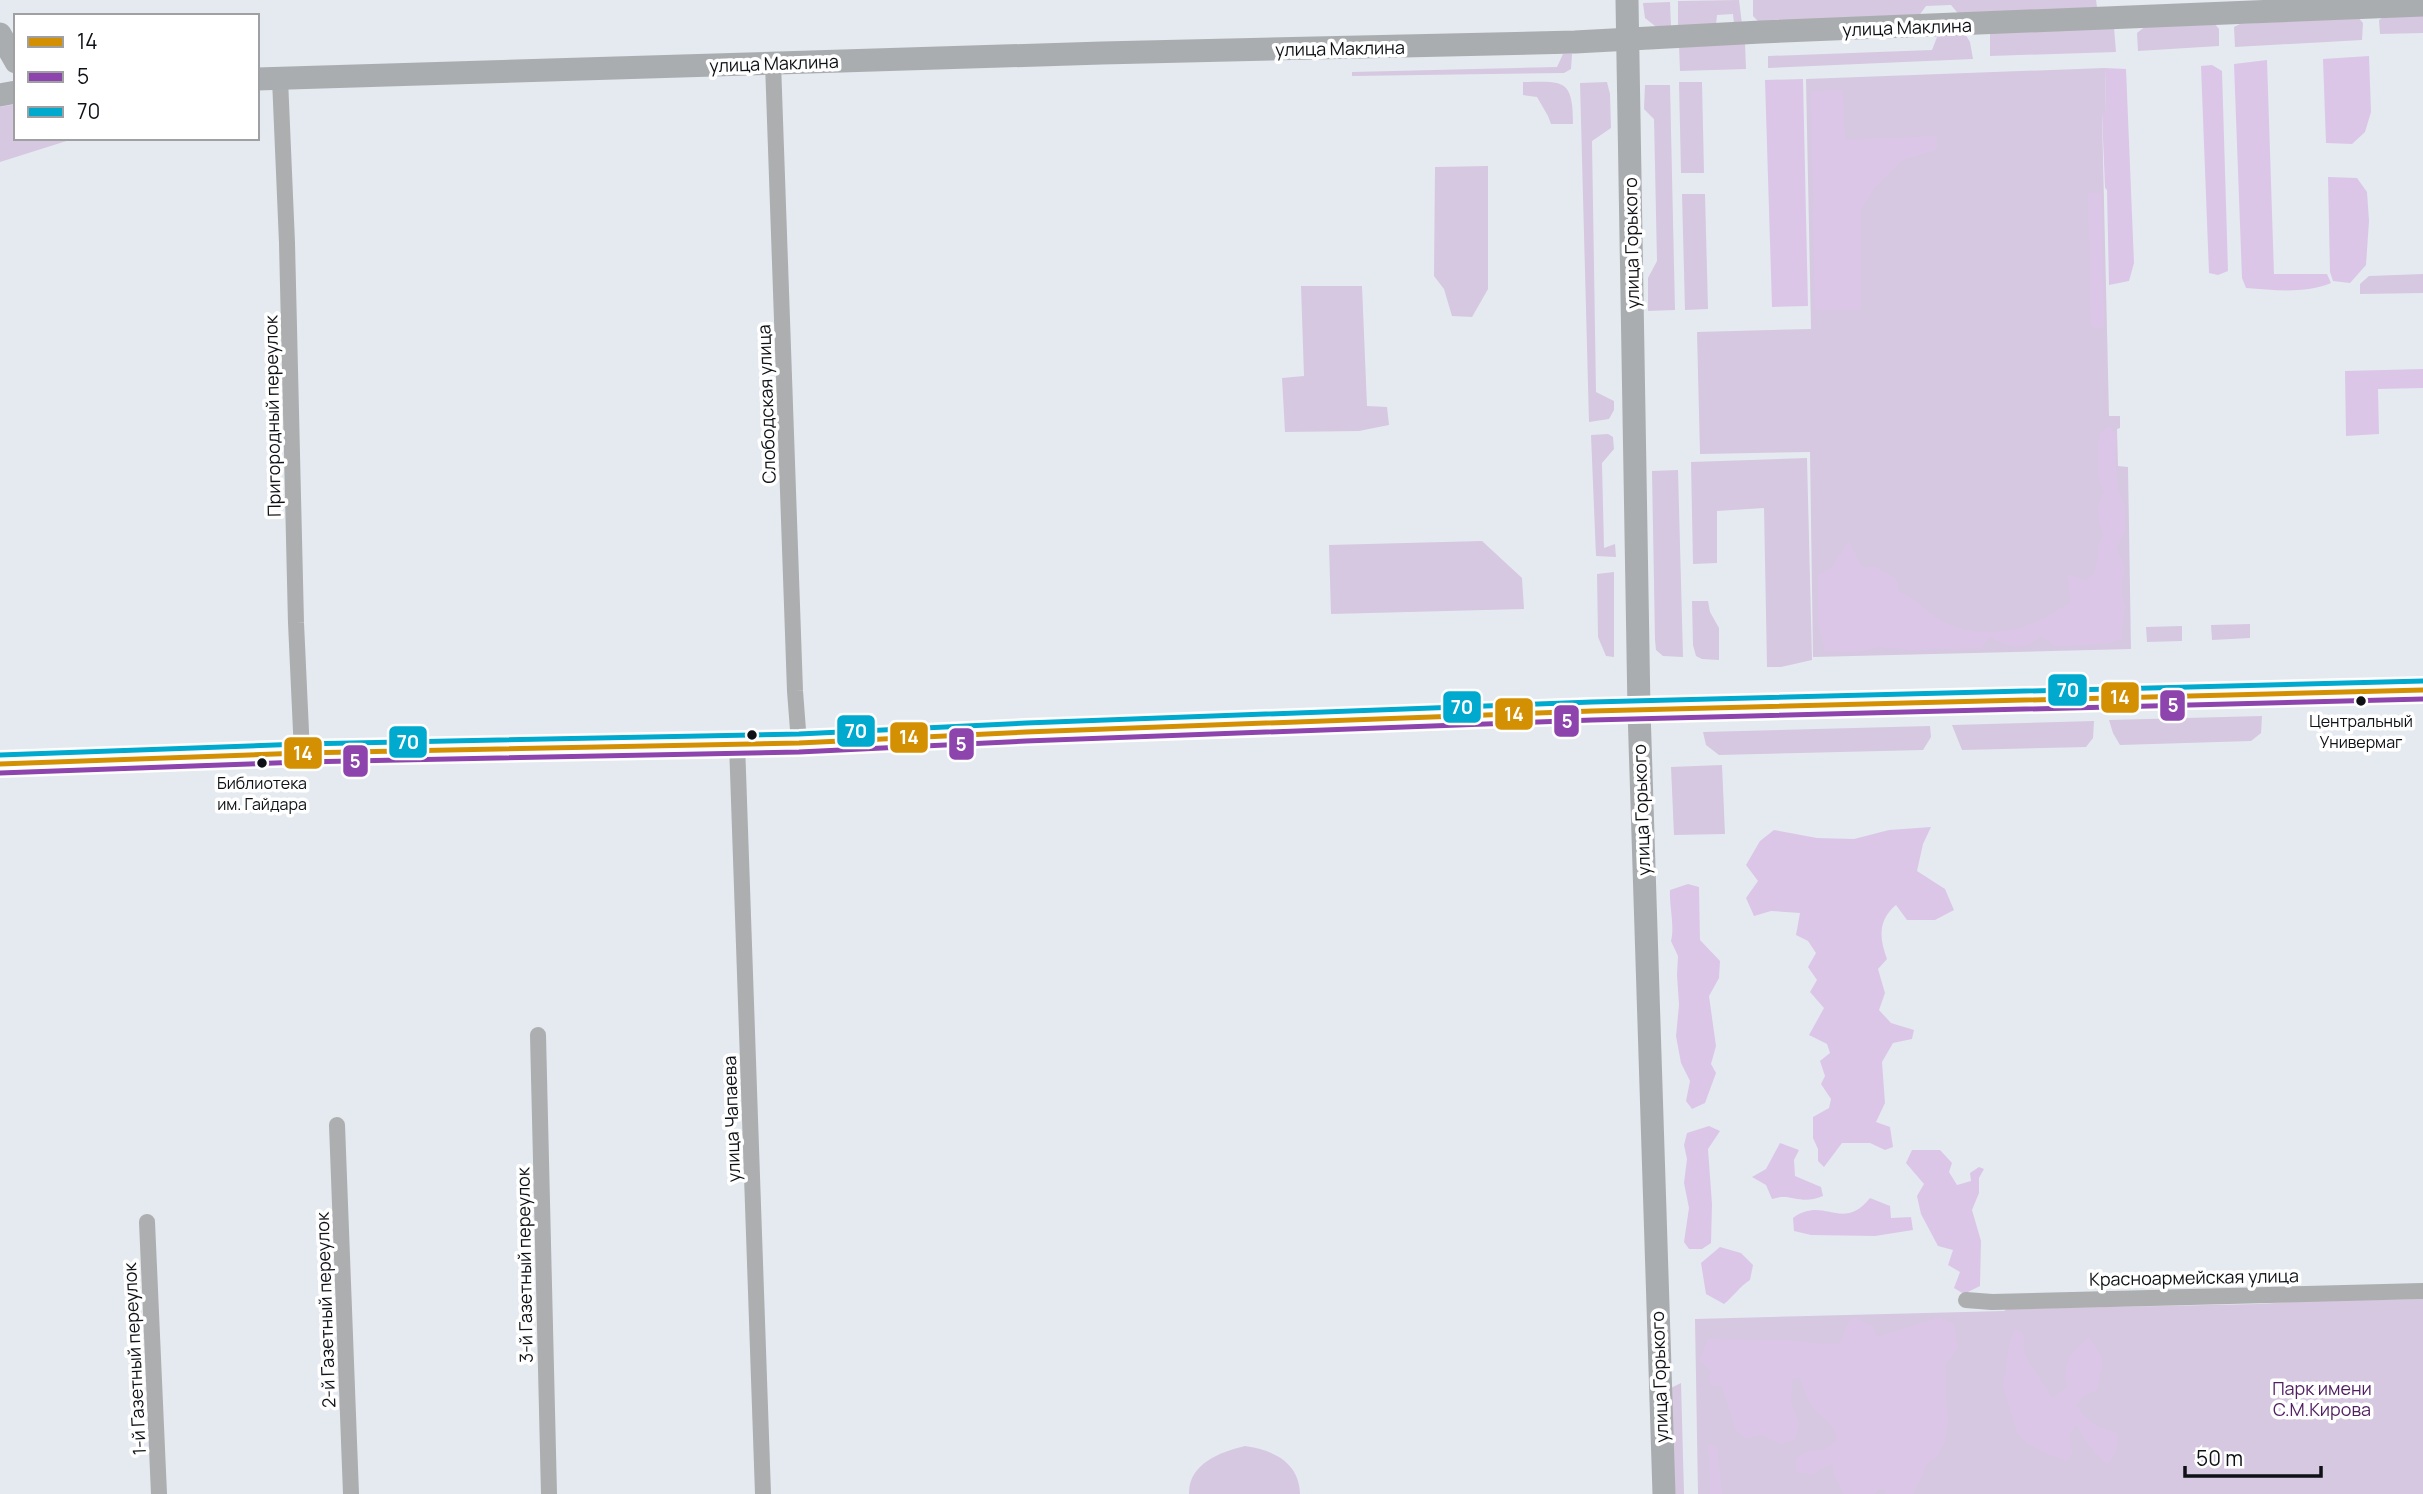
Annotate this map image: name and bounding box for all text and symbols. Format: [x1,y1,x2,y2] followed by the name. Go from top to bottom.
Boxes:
[1842,13,1972,41] street label: улица Маклина
[14,14,259,140] legend
[77,27,98,55] text: 14
[1275,35,1405,61] street label: улица Маклина
[709,49,839,77] street label: улица Маклина
[77,62,89,90] text: 5
[77,97,100,125] text: 70
[1618,177,1644,309] street label: улица Горького
[258,314,286,517] street label: Пригородный переулок
[751,324,781,484] street label: Слободская улица
[2047,673,2088,707] line badge: 70
[2057,677,2079,703] text: 70
[2100,681,2140,714] line badge: 14
[2110,684,2130,710] text: 14
[2159,689,2186,722] line badge: 5
[1442,690,1482,724] line badge: 70
[2167,692,2179,718] text: 5
[1451,694,1473,720] text: 70
[2354,694,2368,708] marker: Центральный Универмаг
[1494,697,1534,731] line badge: 14
[1504,701,1524,727] text: 14
[1553,704,1580,738] line badge: 5
[1561,708,1573,734] text: 5
[2309,710,2413,753] place label: Центральный Универмаг
[836,714,876,748] line badge: 70
[845,718,867,744] text: 70
[889,721,929,754] line badge: 14
[899,724,919,750] text: 14
[388,725,428,759] line badge: 70
[948,727,975,761] line badge: 5
[745,728,759,742] unlabelled marker
[397,729,419,755] text: 70
[955,731,967,757] text: 5
[283,736,323,770] line badge: 14
[293,740,313,766] text: 14
[342,744,369,778] line badge: 5
[1627,744,1655,876] street label: улица Горького
[349,748,361,774] text: 5
[255,756,269,770] marker: Библиотека им. Гайдара
[217,772,307,815] place label: Библиотека им. Гайдара
[717,1055,745,1183] street label: улица Чапаева
[510,1166,538,1363] street label: 3-й Газетный переулок
[310,1211,340,1408] street label: 2-й Газетный переулок
[117,1261,151,1456] street label: 1-й Газетный переулок
[2089,1263,2299,1291] street label: Красноармейская улица
[1645,1311,1673,1443] street label: улица Горького
[2272,1376,2372,1421] park label: Парк имени С.М.Кирова
[2185,1434,2322,1478] scale bar
[2196,1444,2243,1472] text: 50 m

